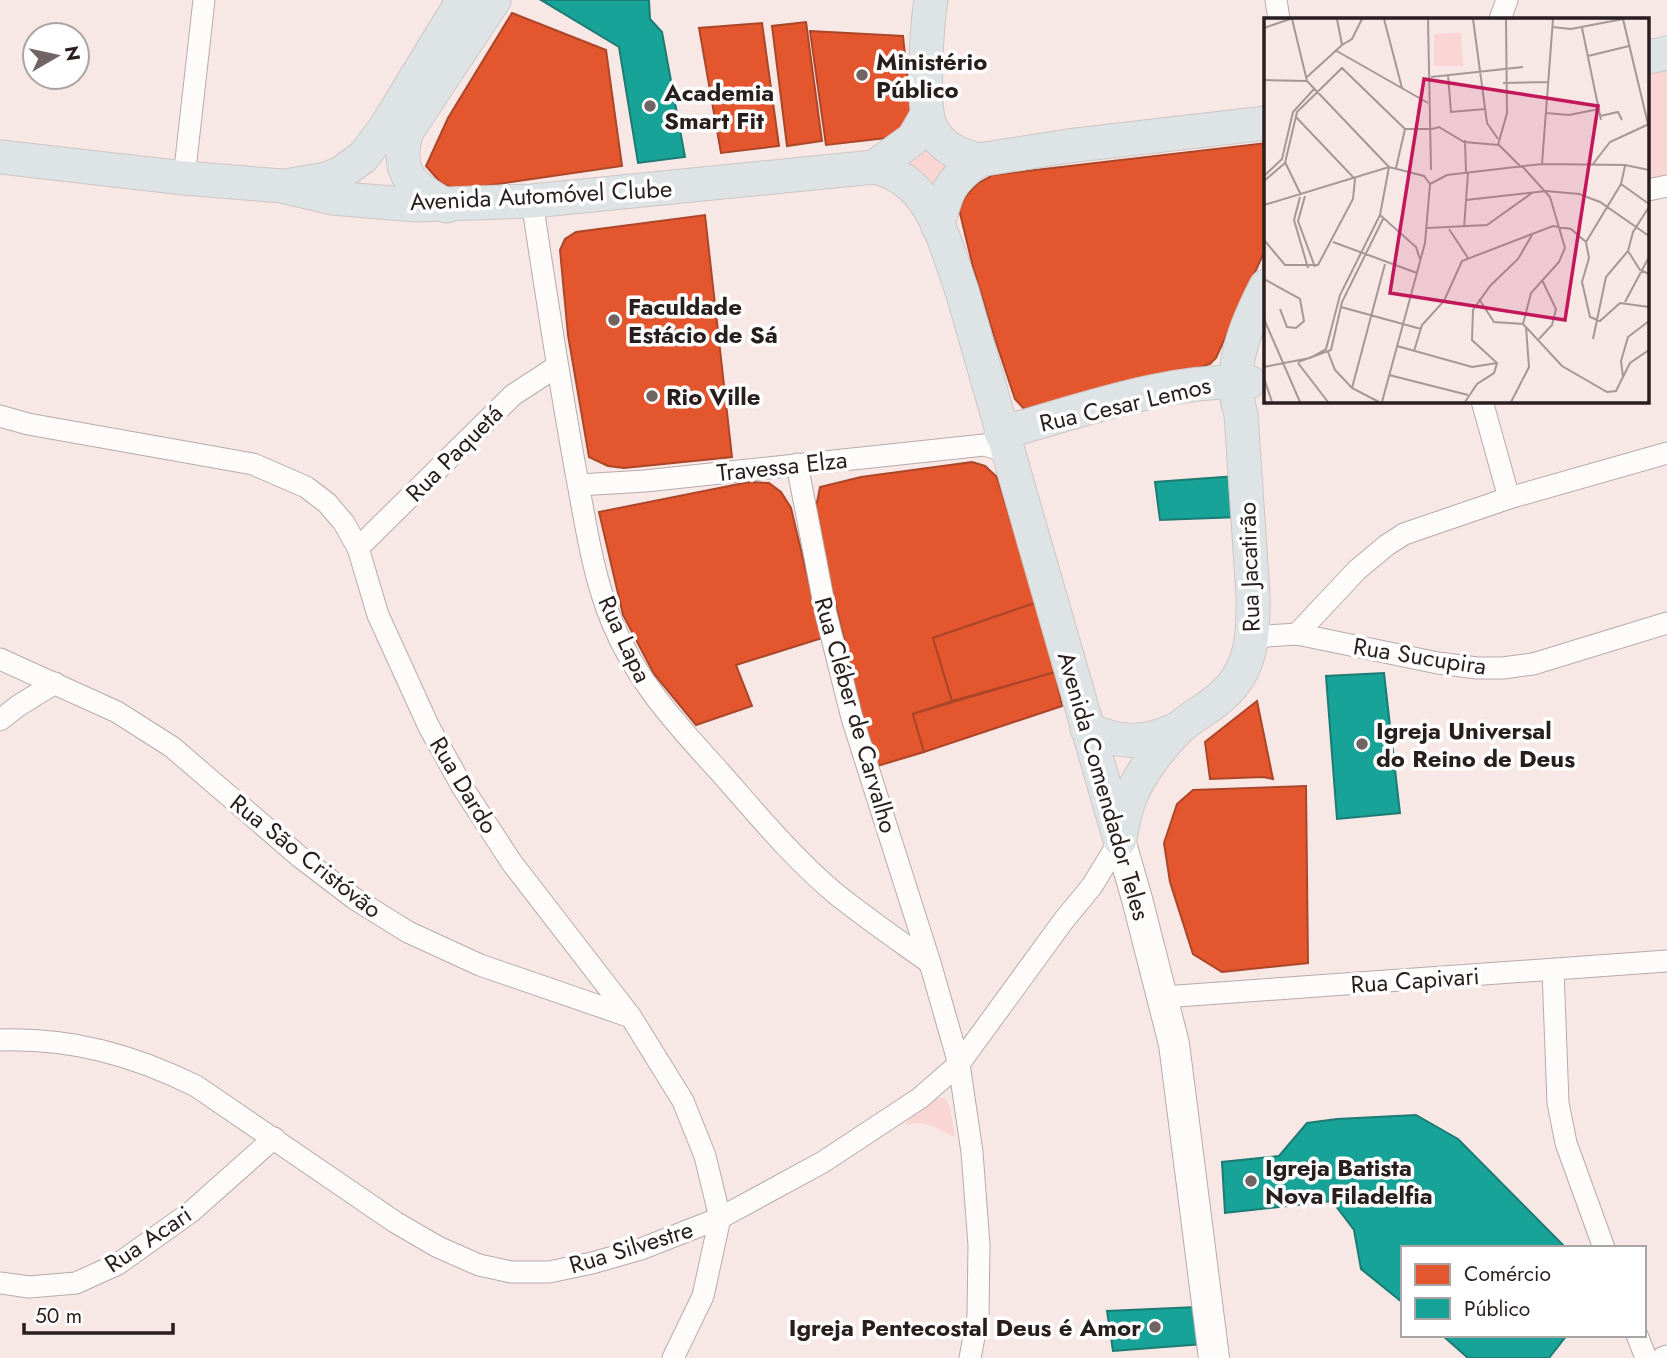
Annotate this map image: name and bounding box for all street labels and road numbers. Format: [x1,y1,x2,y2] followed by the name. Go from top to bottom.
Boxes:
[409,171,673,219] street label: Avenida Automóvel Clube
[1036,367,1214,441] street label: Rua Cesar Lemos
[397,396,511,510] street label: Rua Paquetá
[715,442,849,490] street label: Travessa Elza
[1229,501,1269,633] street label: Rua Jacatirão
[590,590,660,688] street label: Rua Lapa
[806,593,906,837] street label: Rua Cléber de Carvalho
[1351,628,1489,684] street label: Rua Sucupira
[1049,648,1159,924] street label: Avenida Comendador Teles
[421,730,507,840] street label: Rua Dardo
[223,785,389,927] street label: Rua São Cristóvão
[1349,958,1481,1002] street label: Rua Capivari
[98,1197,198,1281] street label: Rua Acari
[565,1212,697,1282] street label: Rua Silvestre

